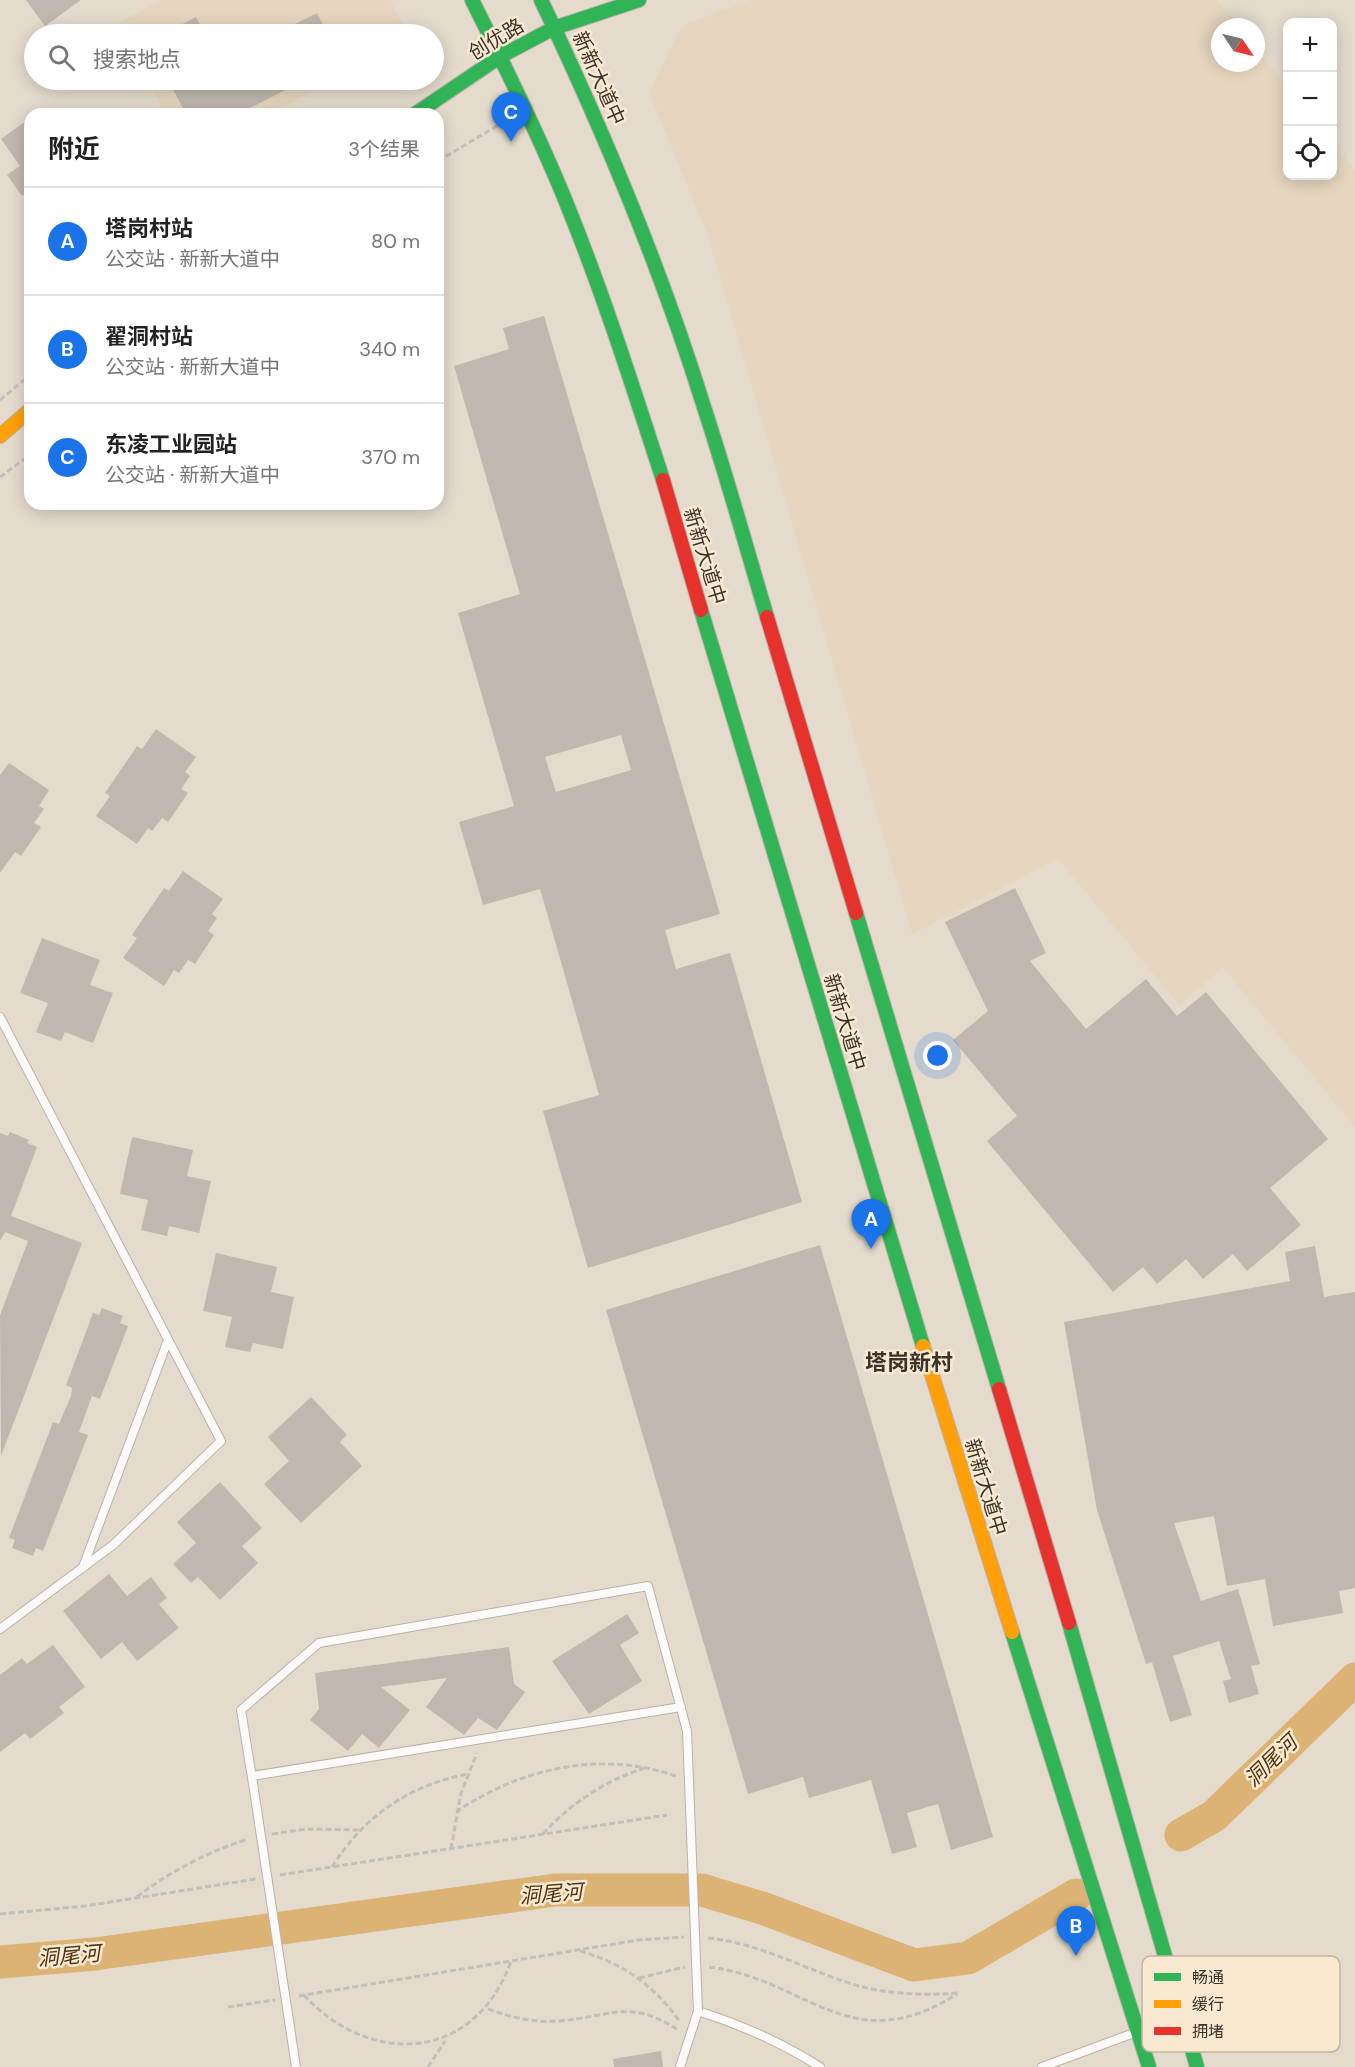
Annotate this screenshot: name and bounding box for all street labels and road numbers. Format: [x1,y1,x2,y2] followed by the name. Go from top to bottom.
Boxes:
[464,12,528,66] street label: 创优路
[567,27,631,129] street label: 新新大道中
[678,504,732,608] street label: 新新大道中
[818,970,872,1074] street label: 新新大道中
[959,1435,1013,1539] street label: 新新大道中

